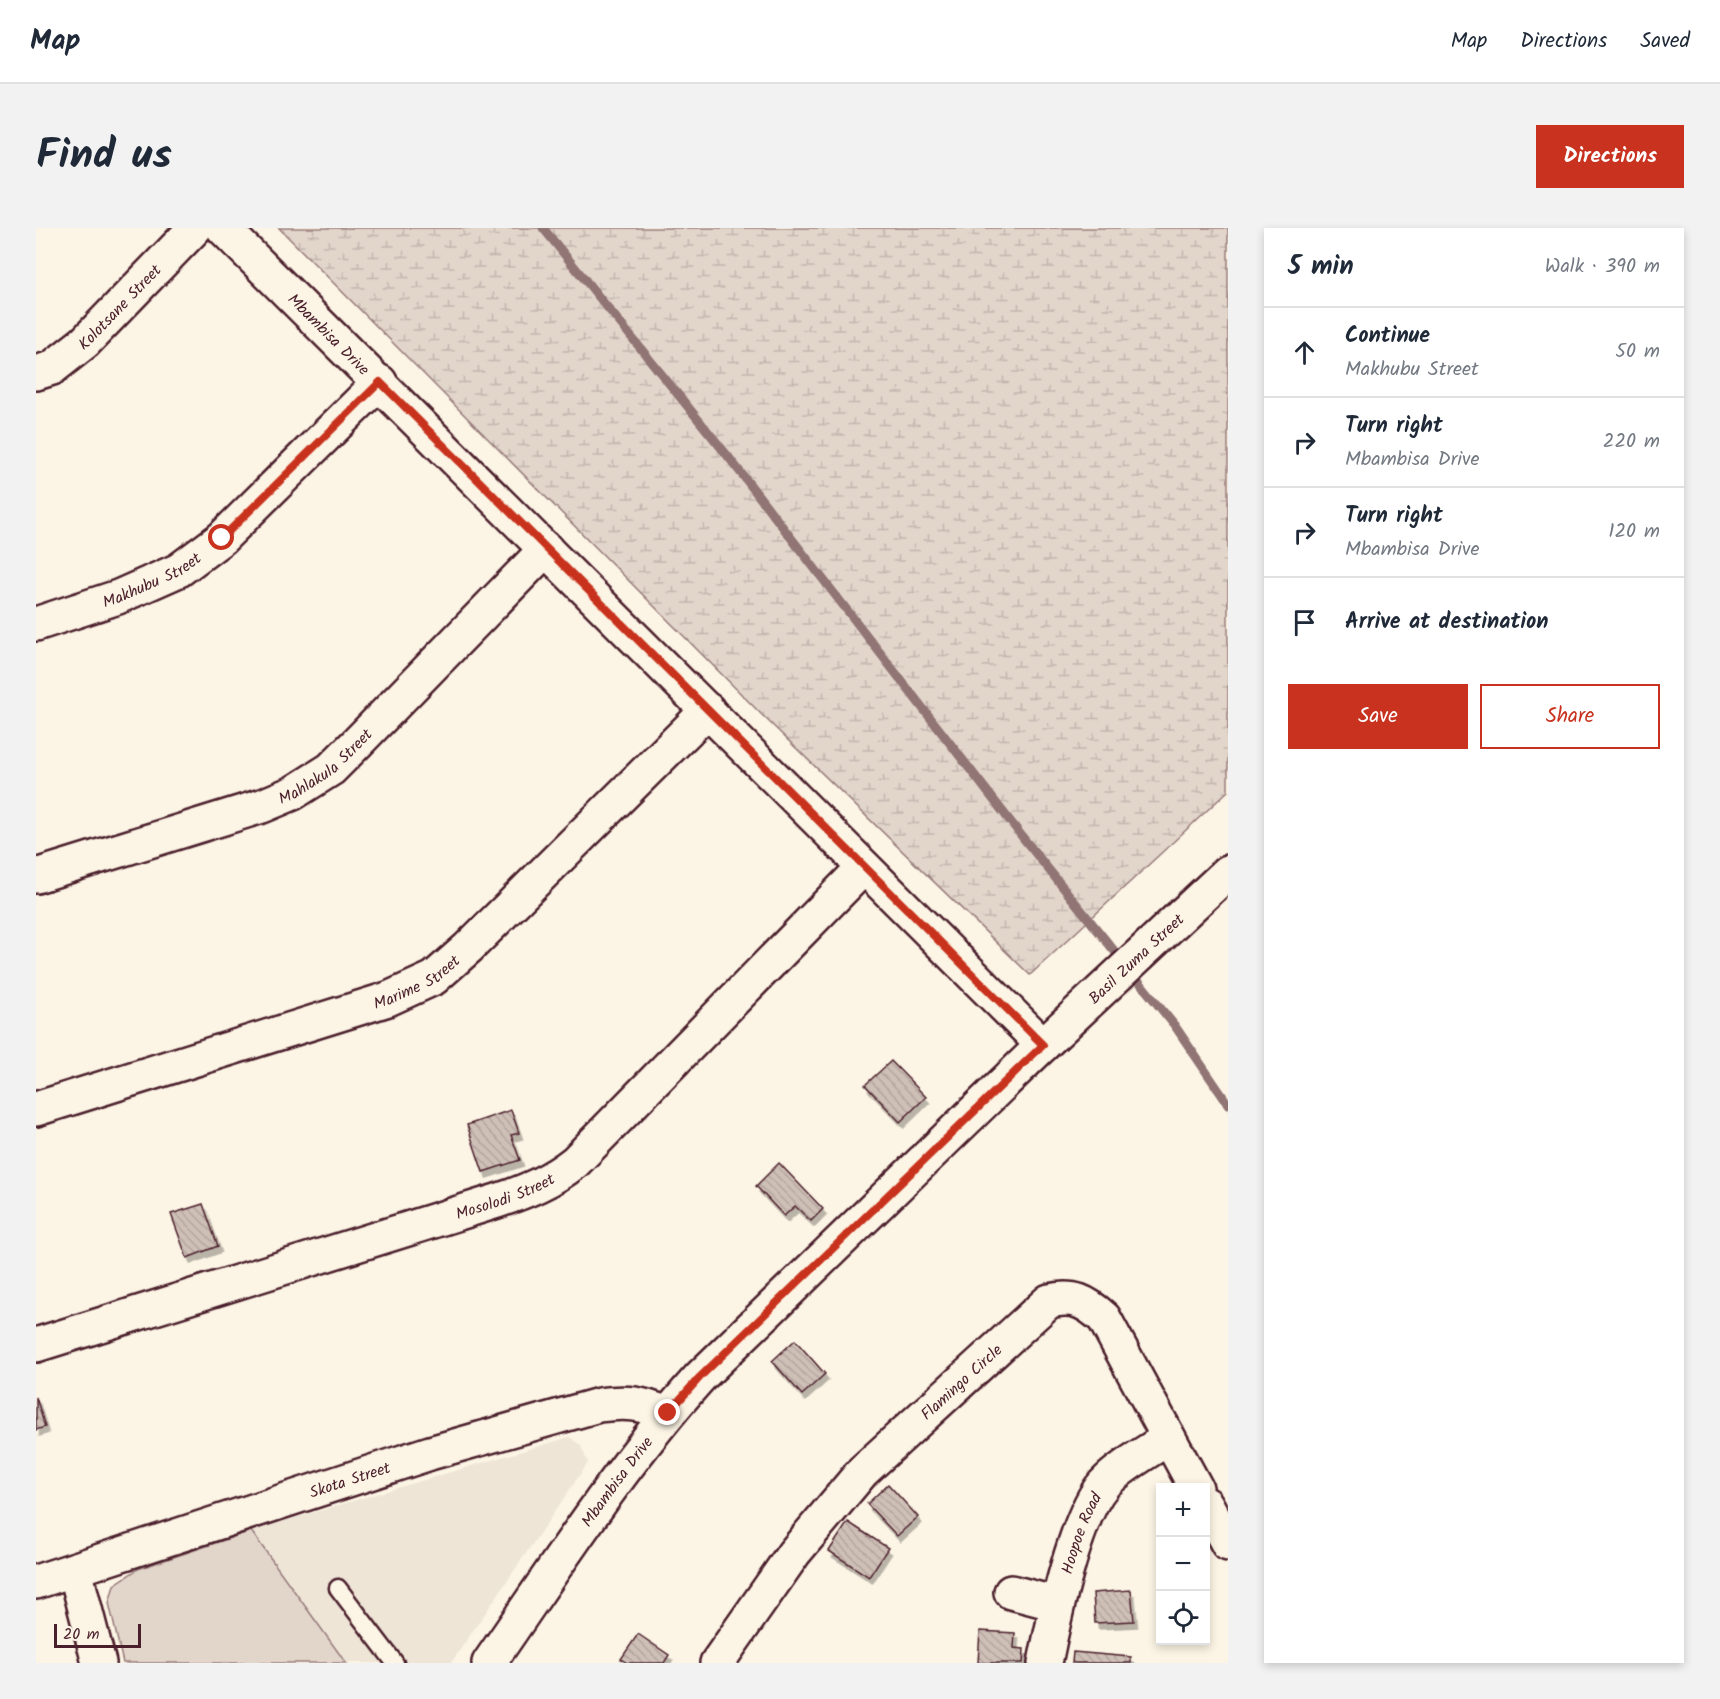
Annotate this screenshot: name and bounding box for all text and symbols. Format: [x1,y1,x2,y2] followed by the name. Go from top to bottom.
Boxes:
[30,19,81,64] text: Map
[1451,25,1487,58] text: Map
[1520,25,1607,58] text: Directions
[1640,25,1690,58] text: Saved
[36,123,172,190] text: Find us
[1536,125,1684,188] button: Directions
[1288,246,1354,288] text: 5 min
[1545,251,1660,283] text: Walk · 390 m
[73,258,168,357] street label: Kolotsane Street
[281,288,375,382] street label: Mbambisa Drive
[1345,319,1430,354] text: Continue
[1288,336,1321,369] icon: ahead
[1615,336,1660,368] text: 50 m
[1345,354,1479,386] text: Makhubu Street
[1345,409,1443,444] text: Turn right
[1288,426,1321,459] icon: right
[1603,426,1660,458] text: 220 m
[1345,444,1479,476] text: Mbambisa Drive
[1345,499,1443,534] text: Turn right
[1288,516,1321,549] icon: right
[1608,516,1660,548] text: 120 m
[208,524,234,550] route start
[1345,534,1479,566] text: Mbambisa Drive
[99,546,208,615] street label: Makhubu Street
[1345,605,1548,640] text: Arrive at destination
[1288,606,1321,639] icon: arrive
[1288,684,1468,749] button: Save
[1480,684,1660,749] button: Share
[275,723,379,812] street label: Mahlakula Street
[1083,907,1191,1011] street label: Basil Zuma Street
[370,949,467,1017] street label: Marime Street
[453,1167,561,1227] street label: Mosolodi Street
[915,1339,1008,1427] street label: Flamingo Circle
[654,1399,680,1425] route end
[575,1431,660,1533] street label: Mbambisa Drive
[306,1456,395,1506] street label: Skota Street
[1156,1483,1210,1645] map controls
[1156,1483,1210,1537] button: +
[1055,1487,1110,1577] street label: Hoopoe Road
[1156,1537,1210,1591] button: −
[1156,1591,1210,1645] button: locate
[54,1621,141,1648] scale bar
[63,1622,99,1647] text: 20 m

